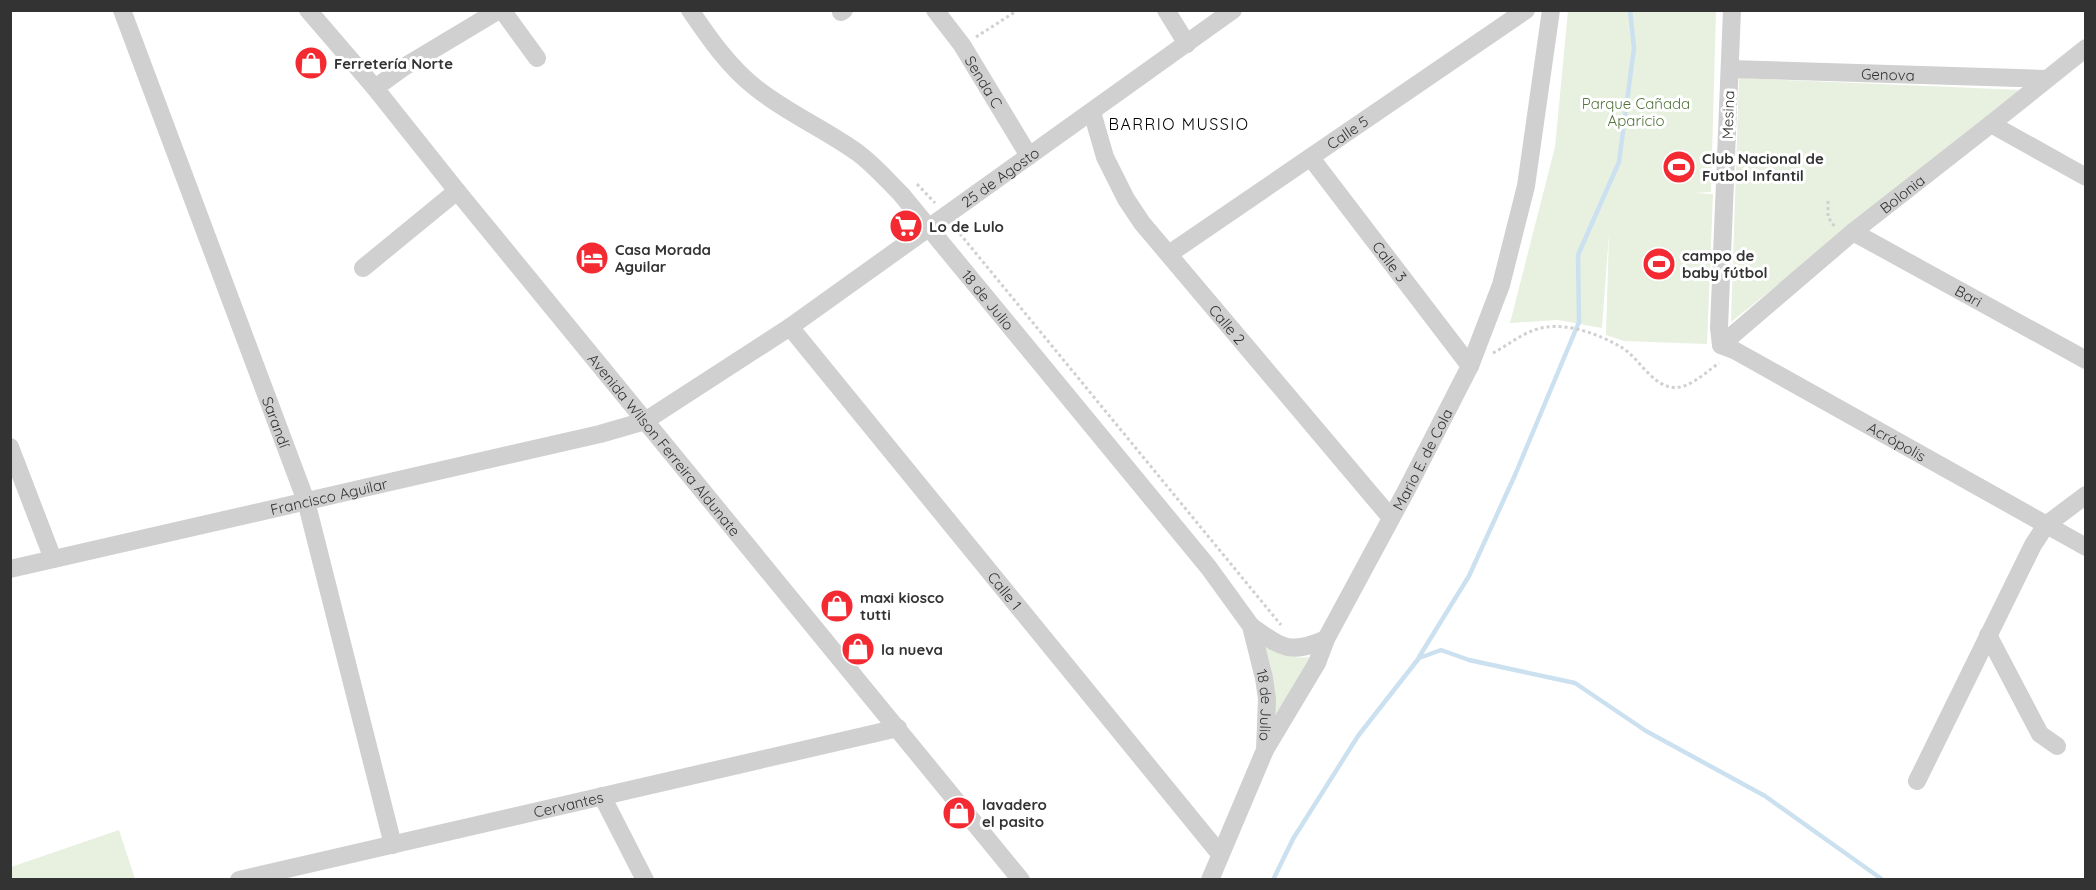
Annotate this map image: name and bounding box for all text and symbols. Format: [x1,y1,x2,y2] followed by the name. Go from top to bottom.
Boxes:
[293,45,329,81] shop icon: Ferretería Norte
[961,52,1007,111] street label: Senda C
[334,54,453,73] place label: Ferretería Norte
[1861,64,1915,84] street label: Genova
[1718,90,1738,140] street label: Mesina
[1582,94,1690,130] park label: Parque Cañada Aparicio
[1323,111,1372,153] street label: Calle 5
[1108,114,1250,134] district label: BARRIO MUSSIO
[957,143,1043,211] street label: 25 de Agosto
[1661,149,1697,185] sports icon: Club Nacional de Futbol Infantil
[1702,149,1824,185] place label: Club Nacional de Futbol Infantil
[1876,170,1928,217] street label: Bolonia
[888,208,924,244] supermarket icon: Lo de Lulo
[929,217,1004,236] place label: Lo de Lulo
[1368,237,1412,285] street label: Calle 3
[574,240,610,276] hotel icon: Casa Morada Aguilar
[615,240,711,276] place label: Casa Morada Aguilar
[1641,246,1677,282] sports icon: campo de baby fútbol
[1682,246,1768,282] place label: campo de baby fútbol
[958,266,1018,334] street label: 18 de Julio
[1952,281,1985,311] street label: Bari
[1205,300,1250,348] street label: Calle 2
[584,349,745,540] street label: Avenida Wilson Ferreira Aldunate
[258,394,295,451] street label: Sarandí
[1388,405,1456,513] street label: Mario E. de Cola
[1864,417,1930,465] street label: Acrópolis
[268,473,389,519] street label: Francisco Aguilar
[984,567,1026,613] street label: Calle 1
[819,588,855,624] shop icon: maxi kiosco tutti
[860,588,944,624] place label: maxi kiosco tutti
[840,631,876,667] shop icon: la nueva
[881,640,943,659] place label: la nueva
[1253,667,1277,742] street label: 18 de Julio
[532,787,605,821] street label: Cervantes
[941,795,977,831] shop icon: lavadero el pasito
[982,795,1047,831] place label: lavadero el pasito

